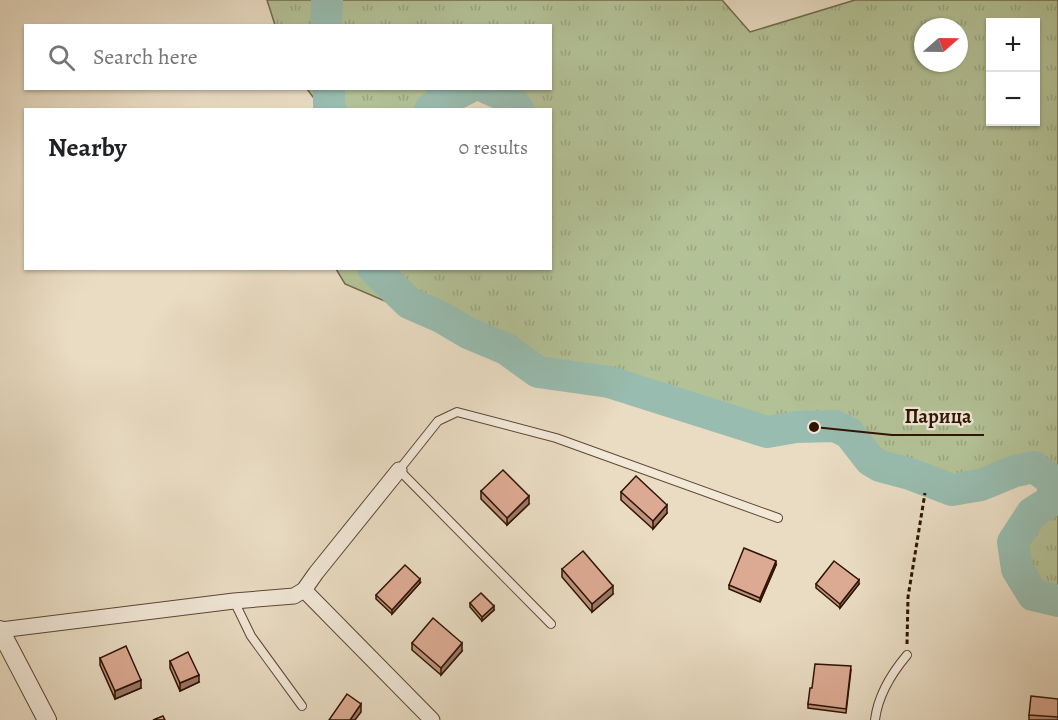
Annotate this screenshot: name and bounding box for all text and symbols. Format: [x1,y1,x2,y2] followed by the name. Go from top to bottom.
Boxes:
[914,18,968,72] north arrow
[986,18,1040,126] map controls
[986,18,1040,72] button: +
[24,24,552,90] search box
[45,41,78,74] icon: search
[93,42,198,72] text: Search here
[986,72,1040,126] button: −
[48,130,127,165] text: Nearby
[459,134,528,161] text: 0 results
[892,397,984,435] callout: Парица
[904,403,972,430] text: Парица

